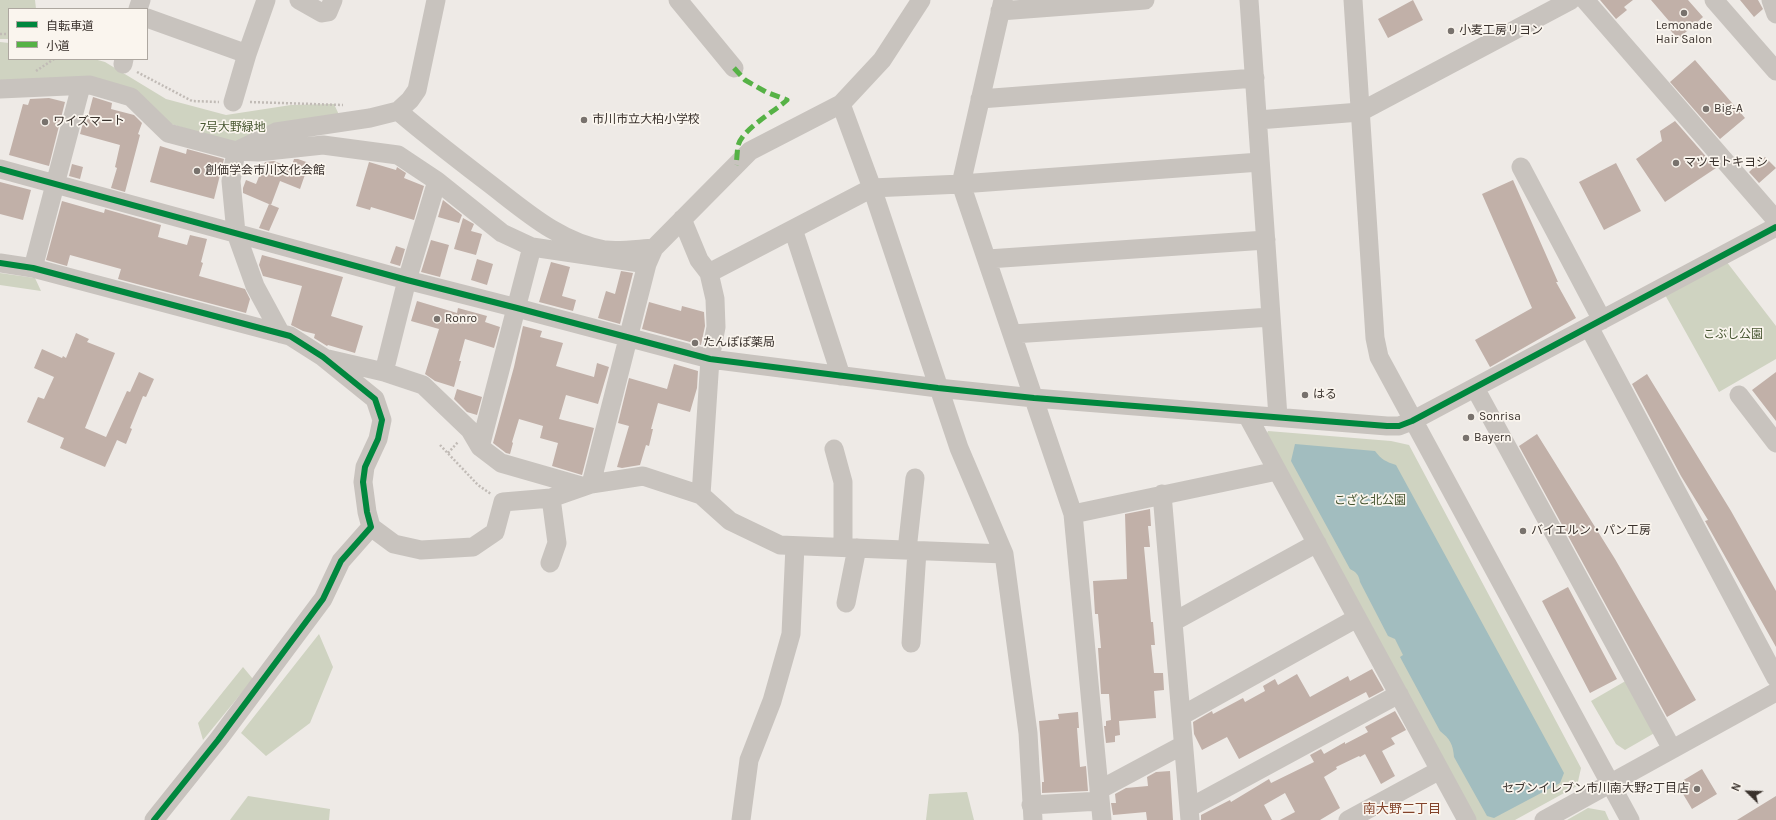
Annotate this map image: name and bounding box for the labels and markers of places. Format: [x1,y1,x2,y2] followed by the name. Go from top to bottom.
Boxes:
[1679,8,1689,18] marker: Lemonade Hair Salon
[1656,19,1712,47] place label: Lemonade Hair Salon
[1459,24,1543,38] place label: 小麦工房リヨン
[1446,26,1456,36] marker: 小麦工房リヨン
[1714,102,1743,116] place label: Big-A
[1701,104,1711,114] marker: Big-A
[592,113,700,127] place label: 市川市立大柏小学校
[53,115,125,129] place label: ワイズマート
[579,115,589,125] marker: 市川市立大柏小学校
[40,117,50,127] marker: ワイズマート
[1684,156,1768,170] place label: マツモトキヨシ
[1671,158,1681,168] marker: マツモトキヨシ
[205,164,325,178] place label: 創価学会市川文化会館
[192,166,202,176] marker: 創価学会市川文化会館
[445,312,477,326] place label: Ronro
[432,314,442,324] marker: Ronro
[703,336,775,350] place label: たんぽぽ薬局
[690,338,700,348] marker: たんぽぽ薬局
[1313,388,1337,402] place label: はる
[1300,390,1310,400] marker: はる
[1479,410,1521,424] place label: Sonrisa
[1466,412,1476,422] marker: Sonrisa
[1474,431,1511,445] place label: Bayern
[1461,433,1471,443] marker: Bayern
[1531,524,1651,538] place label: バイエルン・パン工房
[1518,526,1528,536] marker: バイエルン・パン工房
[1502,782,1689,796] place label: セブンイレブン市川南大野2丁目店
[1692,784,1702,794] marker: セブンイレブン市川南大野2丁目店

